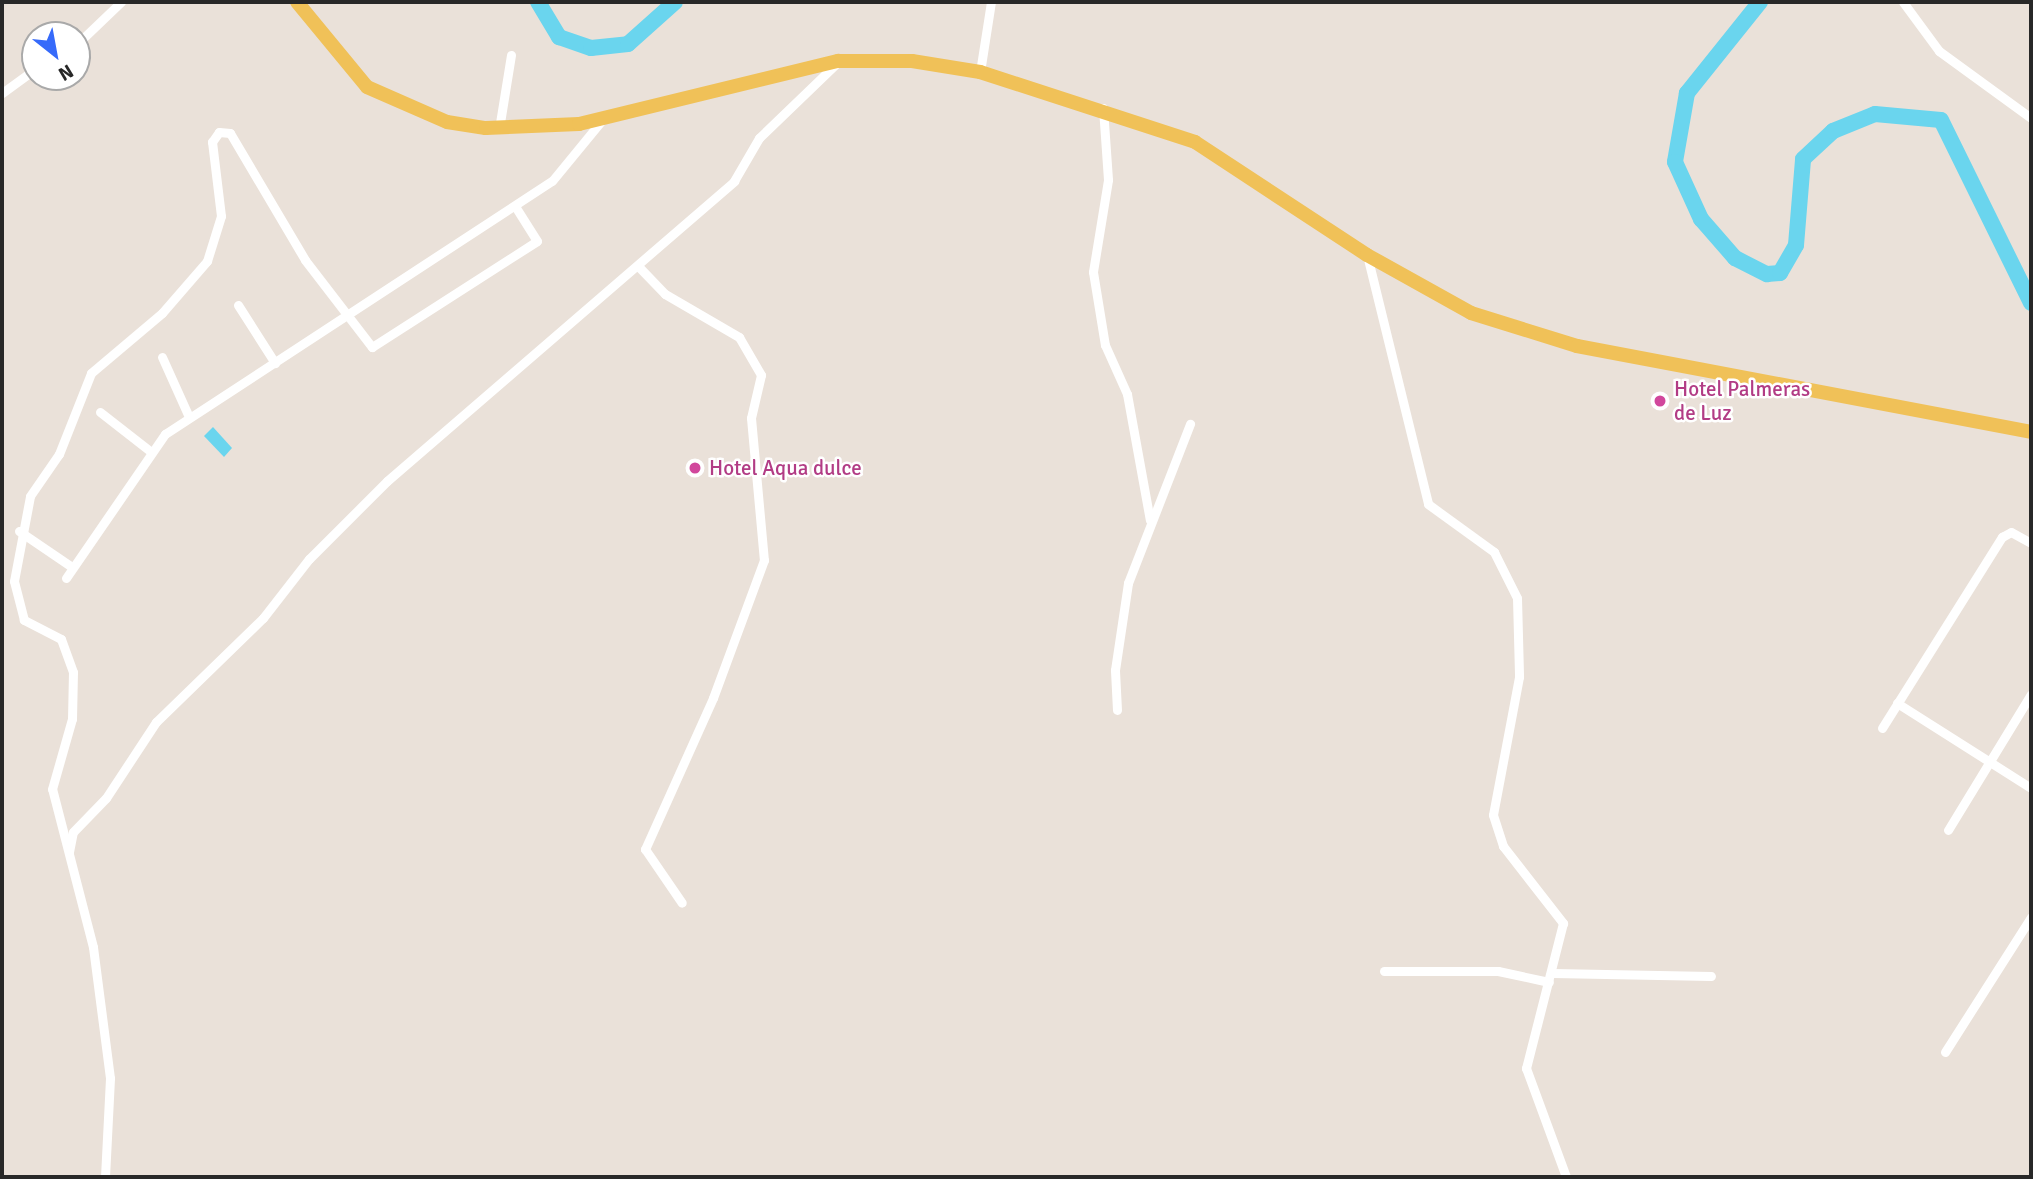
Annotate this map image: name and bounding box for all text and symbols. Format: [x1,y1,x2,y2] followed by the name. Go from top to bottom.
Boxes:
[21,21,91,91] north arrow
[54,59,78,86] text: N
[1674,376,1810,426] place label: Hotel Palmeras de Luz
[1652,393,1668,409] marker: Hotel Palmeras de Luz
[709,455,862,481] place label: Hotel Aqua dulce
[687,460,703,476] marker: Hotel Aqua dulce

